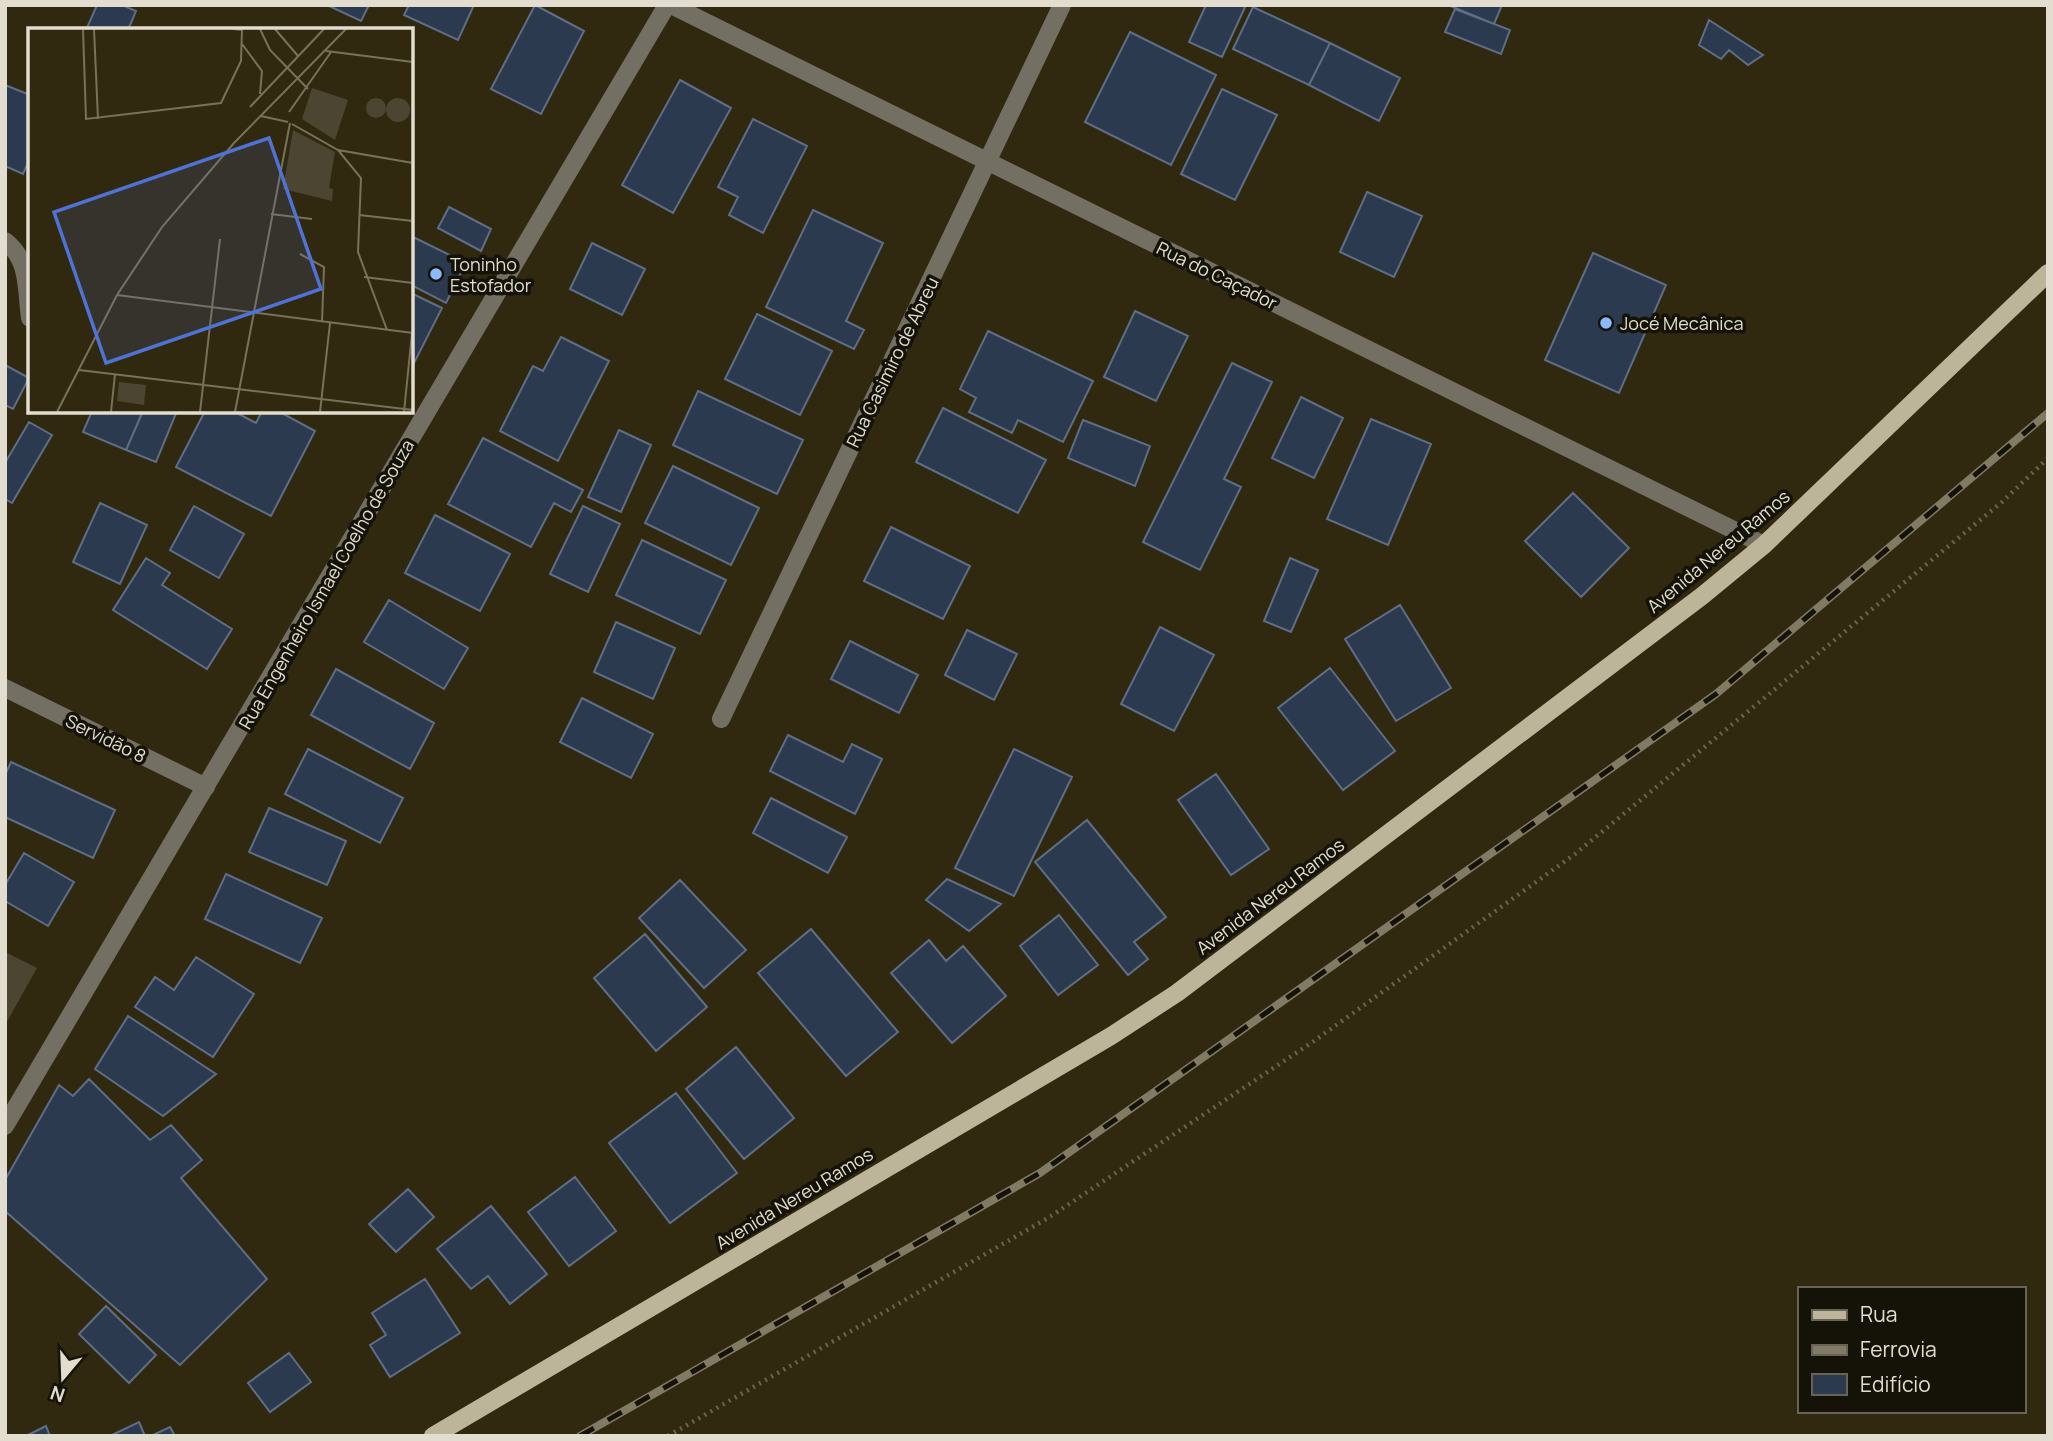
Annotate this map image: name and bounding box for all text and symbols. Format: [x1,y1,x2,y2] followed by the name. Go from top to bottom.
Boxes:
[28,28,413,413] inset map
[1153,235,1282,315] street label: Rua do Caçador
[450,252,532,297] place label: Toninho Estofador
[428,266,444,282] marker: Toninho Estofador
[840,273,944,451] street label: Rua Casimiro de Abreu
[1620,311,1743,335] place label: Jocé Mecânica
[1598,315,1614,331] marker: Jocé Mecânica
[233,435,419,733] street label: Rua Engenheiro Ismael Coelho de Souza
[1642,484,1794,618] street label: Avenida Nereu Ramos
[62,708,150,768] street label: Servidão 8
[1191,832,1349,960] street label: Avenida Nereu Ramos
[711,1142,877,1254] street label: Avenida Nereu Ramos
[1798,1287,2025,1413] legend
[1860,1300,1897,1328] text: Rua
[1860,1335,1937,1363] text: Ferrovia
[28,1343,98,1413] north arrow
[1860,1370,1931,1398] text: Edifício
[47,1380,68,1409] text: N

